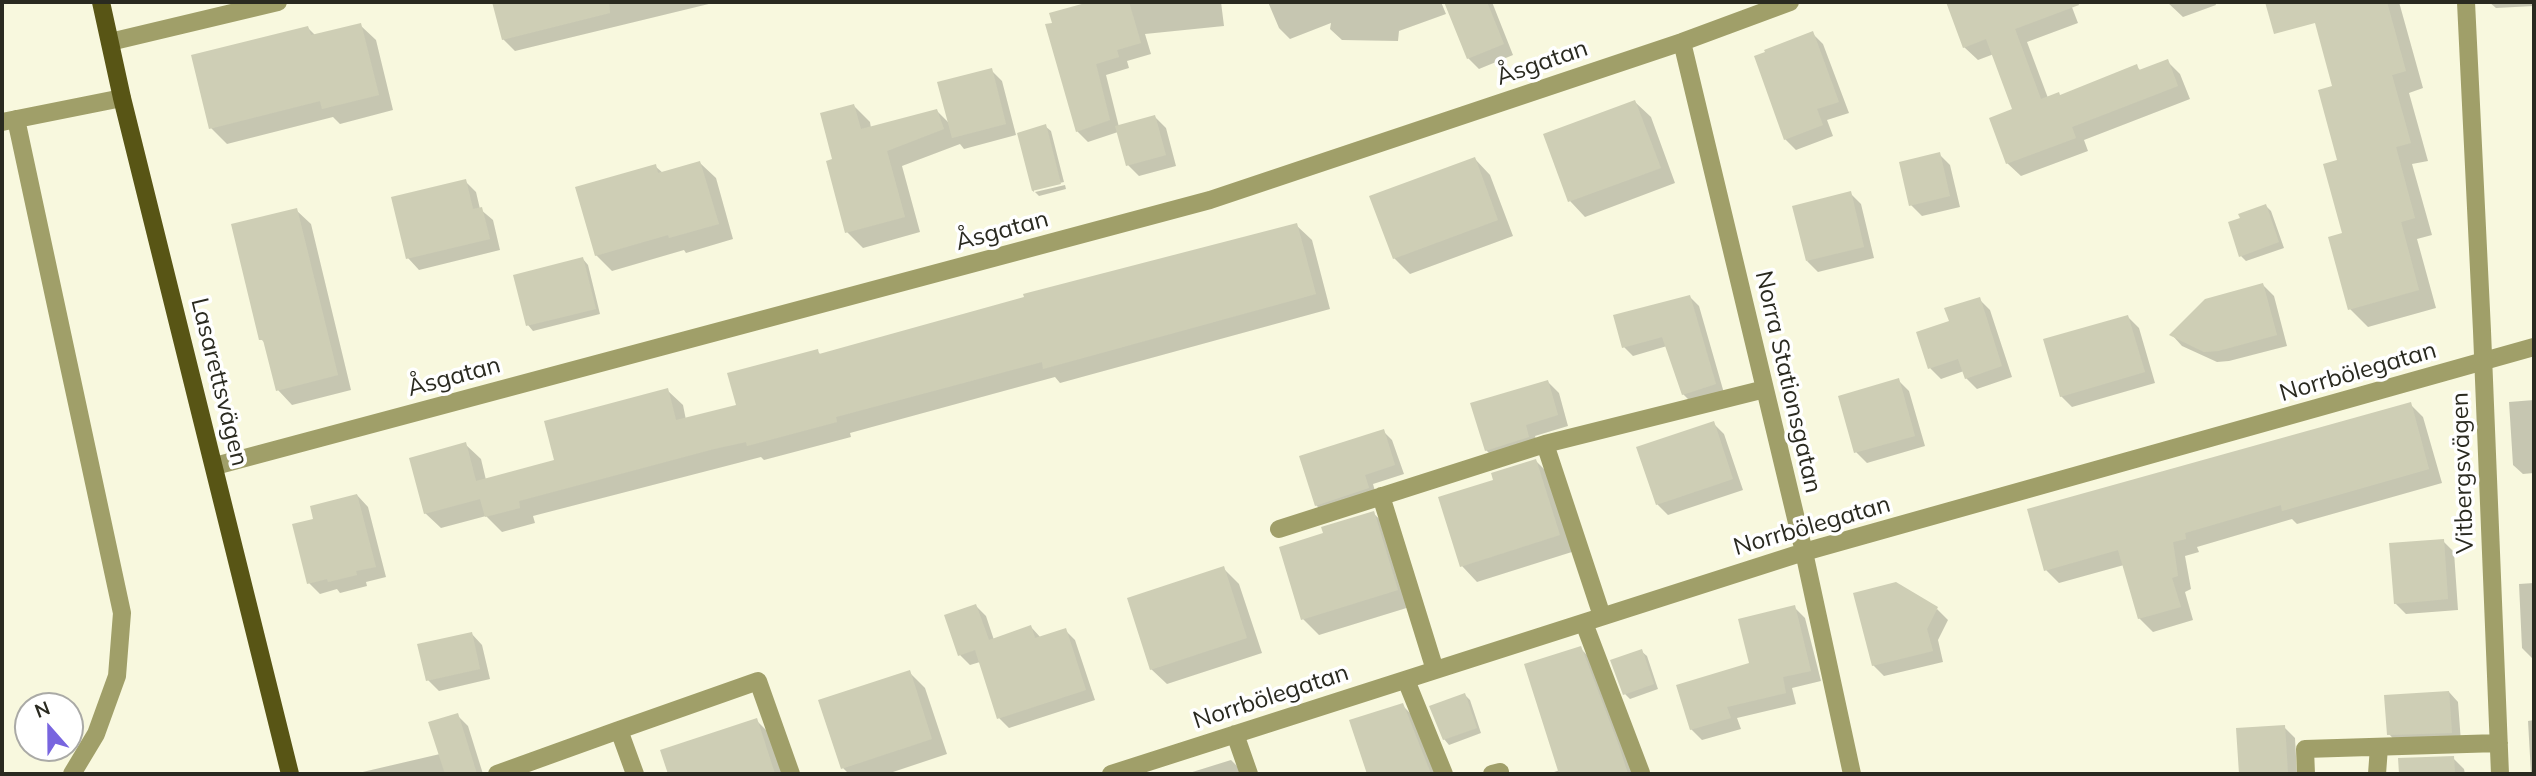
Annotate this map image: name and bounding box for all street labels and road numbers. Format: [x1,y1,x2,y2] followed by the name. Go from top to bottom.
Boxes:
[1492,34,1592,92] street label: Åsgatan
[952,205,1052,257] street label: Åsgatan
[1748,268,1828,496] street label: Norra Stationsgatan
[184,295,254,469] street label: Lasarettsvägen
[2276,336,2440,408] street label: Norrbölegatan
[404,351,504,403] street label: Åsgatan
[2446,392,2480,554] street label: Vitbergsvägen
[1730,490,1894,562] street label: Norrbölegatan
[1190,658,1352,736] street label: Norrbölegatan

